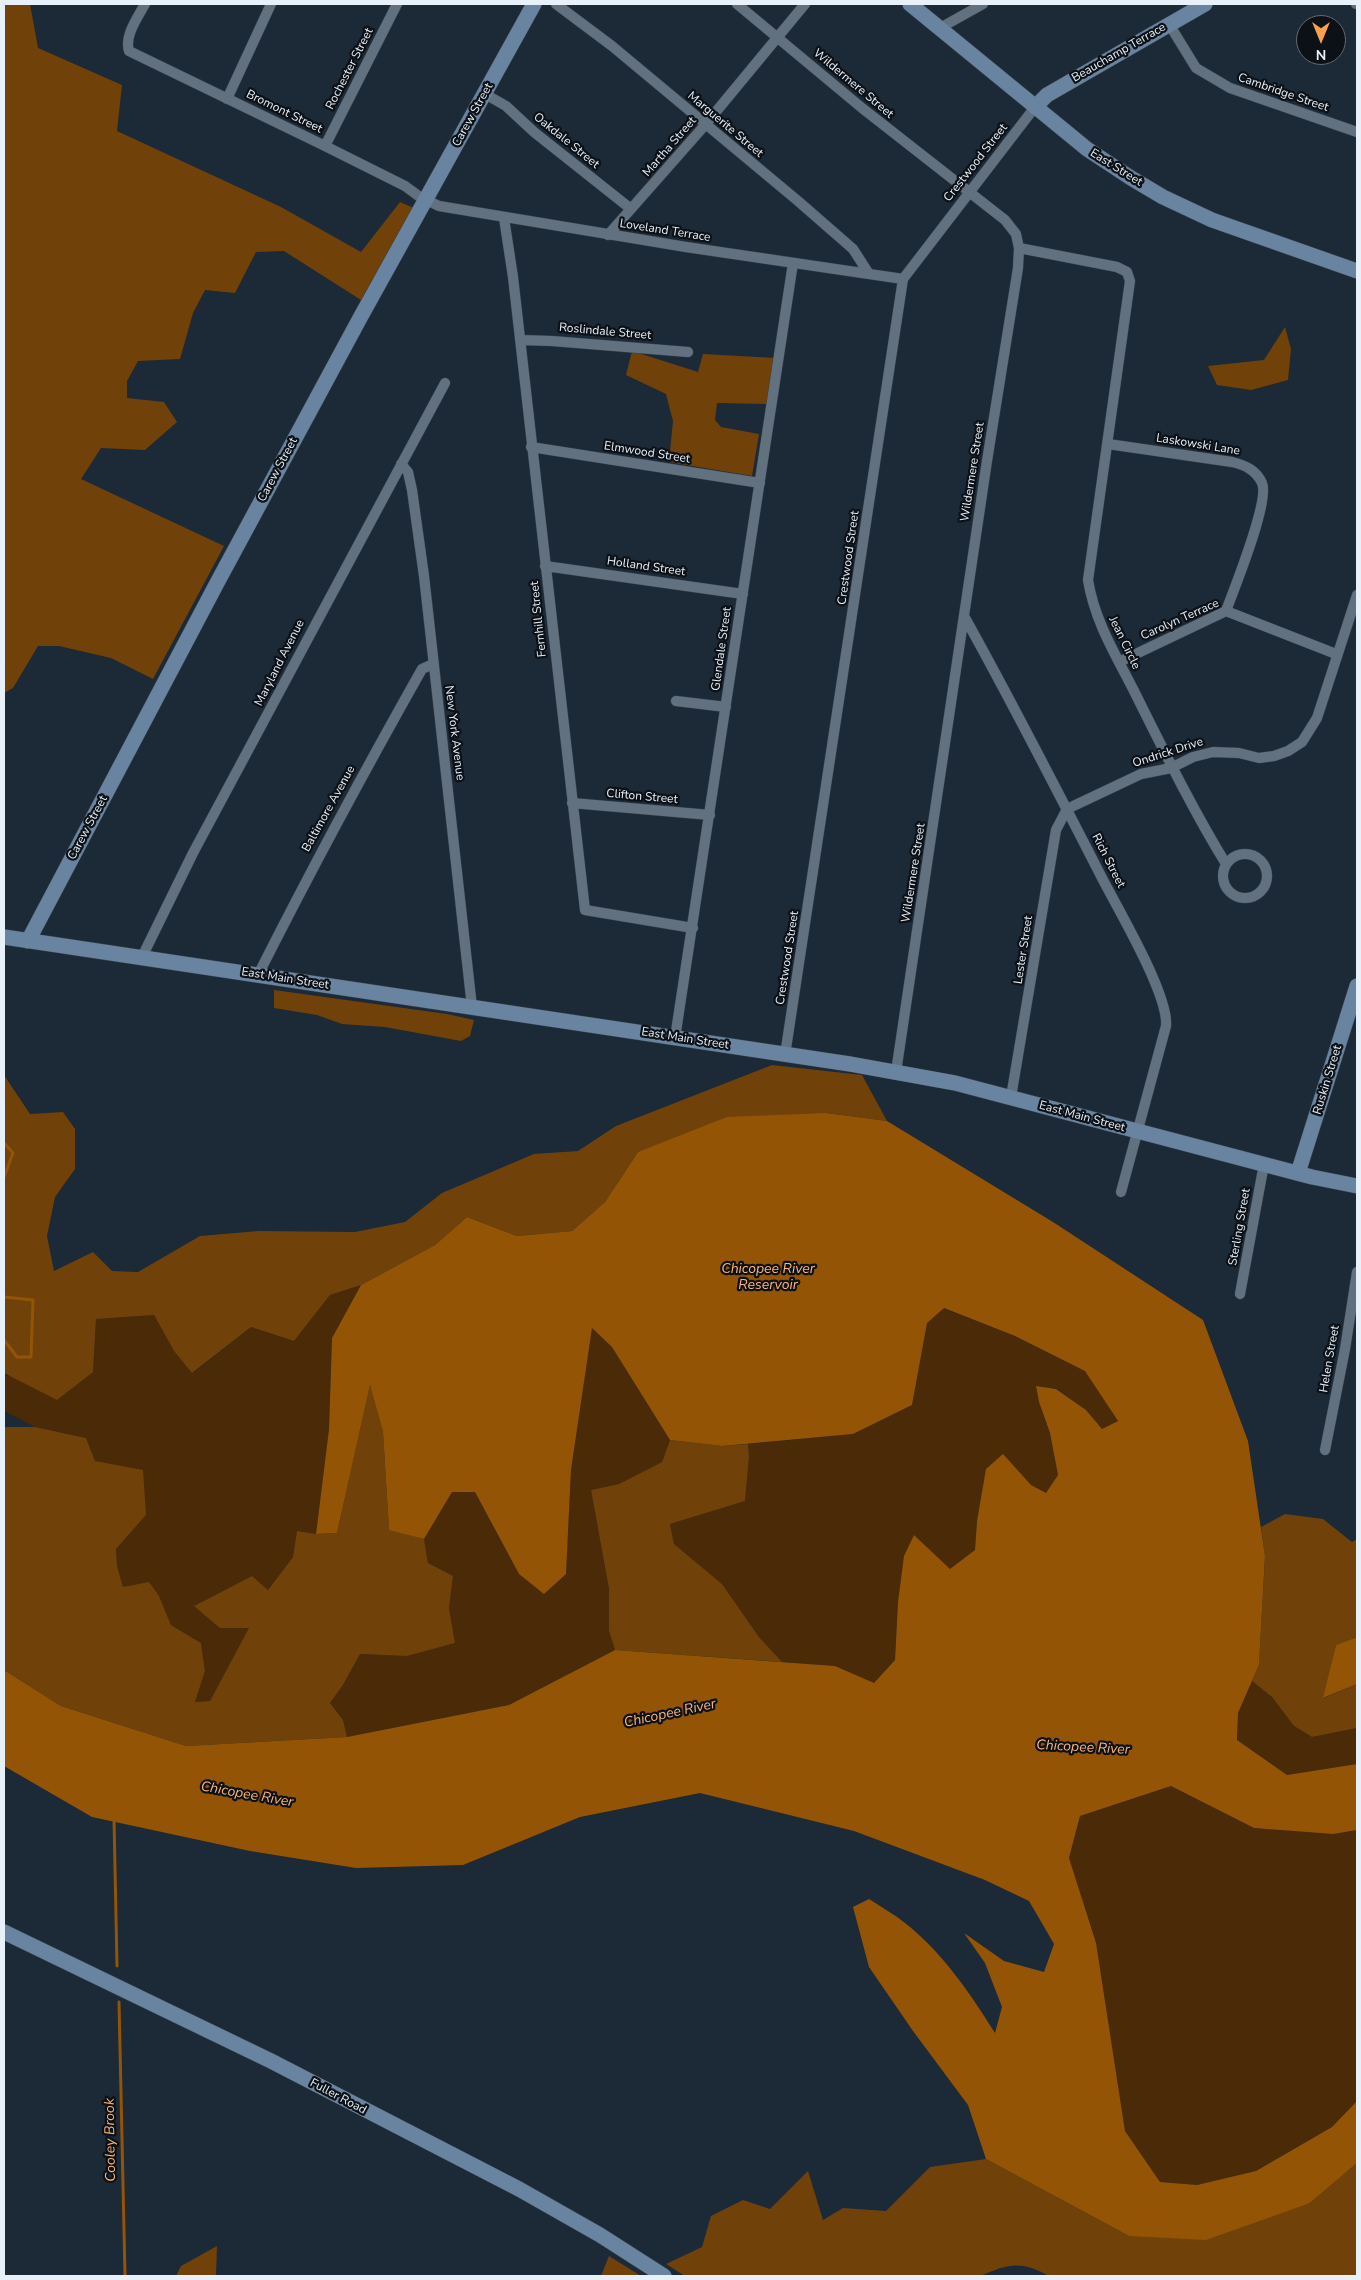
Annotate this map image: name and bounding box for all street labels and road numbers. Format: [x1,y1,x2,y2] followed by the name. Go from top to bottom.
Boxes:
[1069,20,1169,86] street label: Beauchamp Terrace
[323,26,377,112] street label: Rochester Street
[810,46,896,122] street label: Wildermere Street
[1236,71,1330,115] street label: Cambridge Street
[450,81,496,149] street label: Carew Street
[244,87,324,137] street label: Bromont Street
[684,89,766,161] street label: Marguerite Street
[530,110,602,172] street label: Oakdale Street
[640,114,700,180] street label: Martha Street
[941,121,1011,205] street label: Crestwood Street
[1087,146,1145,190] street label: East Street
[619,217,711,245] street label: Loveland Terrace
[558,321,652,343] street label: Roslindale Street
[958,421,988,523] street label: Wildermere Street
[1155,431,1241,459] street label: Laskowski Lane
[255,435,301,505] street label: Carew Street
[603,439,691,467] street label: Elmwood Street
[835,510,863,606] street label: Crestwood Street
[606,554,686,580] street label: Holland Street
[528,580,550,658] street label: Fernhill Street
[1139,596,1221,644] street label: Carolyn Terrace
[709,606,735,692] street label: Glendale Street
[1105,614,1143,672] street label: Jean Circle
[252,617,308,709] street label: Maryland Avenue
[441,685,467,781] street label: New York Avenue
[1131,735,1205,771] street label: Ondrick Drive
[299,763,359,855] street label: Baltimore Avenue
[606,787,678,807] street label: Clifton Street
[65,793,111,863] street label: Carew Street
[899,822,929,924] street label: Wildermere Street
[1088,831,1128,891] street label: Rich Street
[773,910,803,1006] street label: Crestwood Street
[1011,915,1037,985] street label: Lester Street
[240,965,330,993] street label: East Main Street
[640,1025,730,1053] street label: East Main Street
[1311,1043,1345,1117] street label: Ruskin Street
[1037,1099,1127,1135] street label: East Main Street
[1226,1187,1254,1267] street label: Sterling Street
[1317,1324,1343,1394] street label: Helen Street
[307,2076,369,2118] street label: Fuller Road

